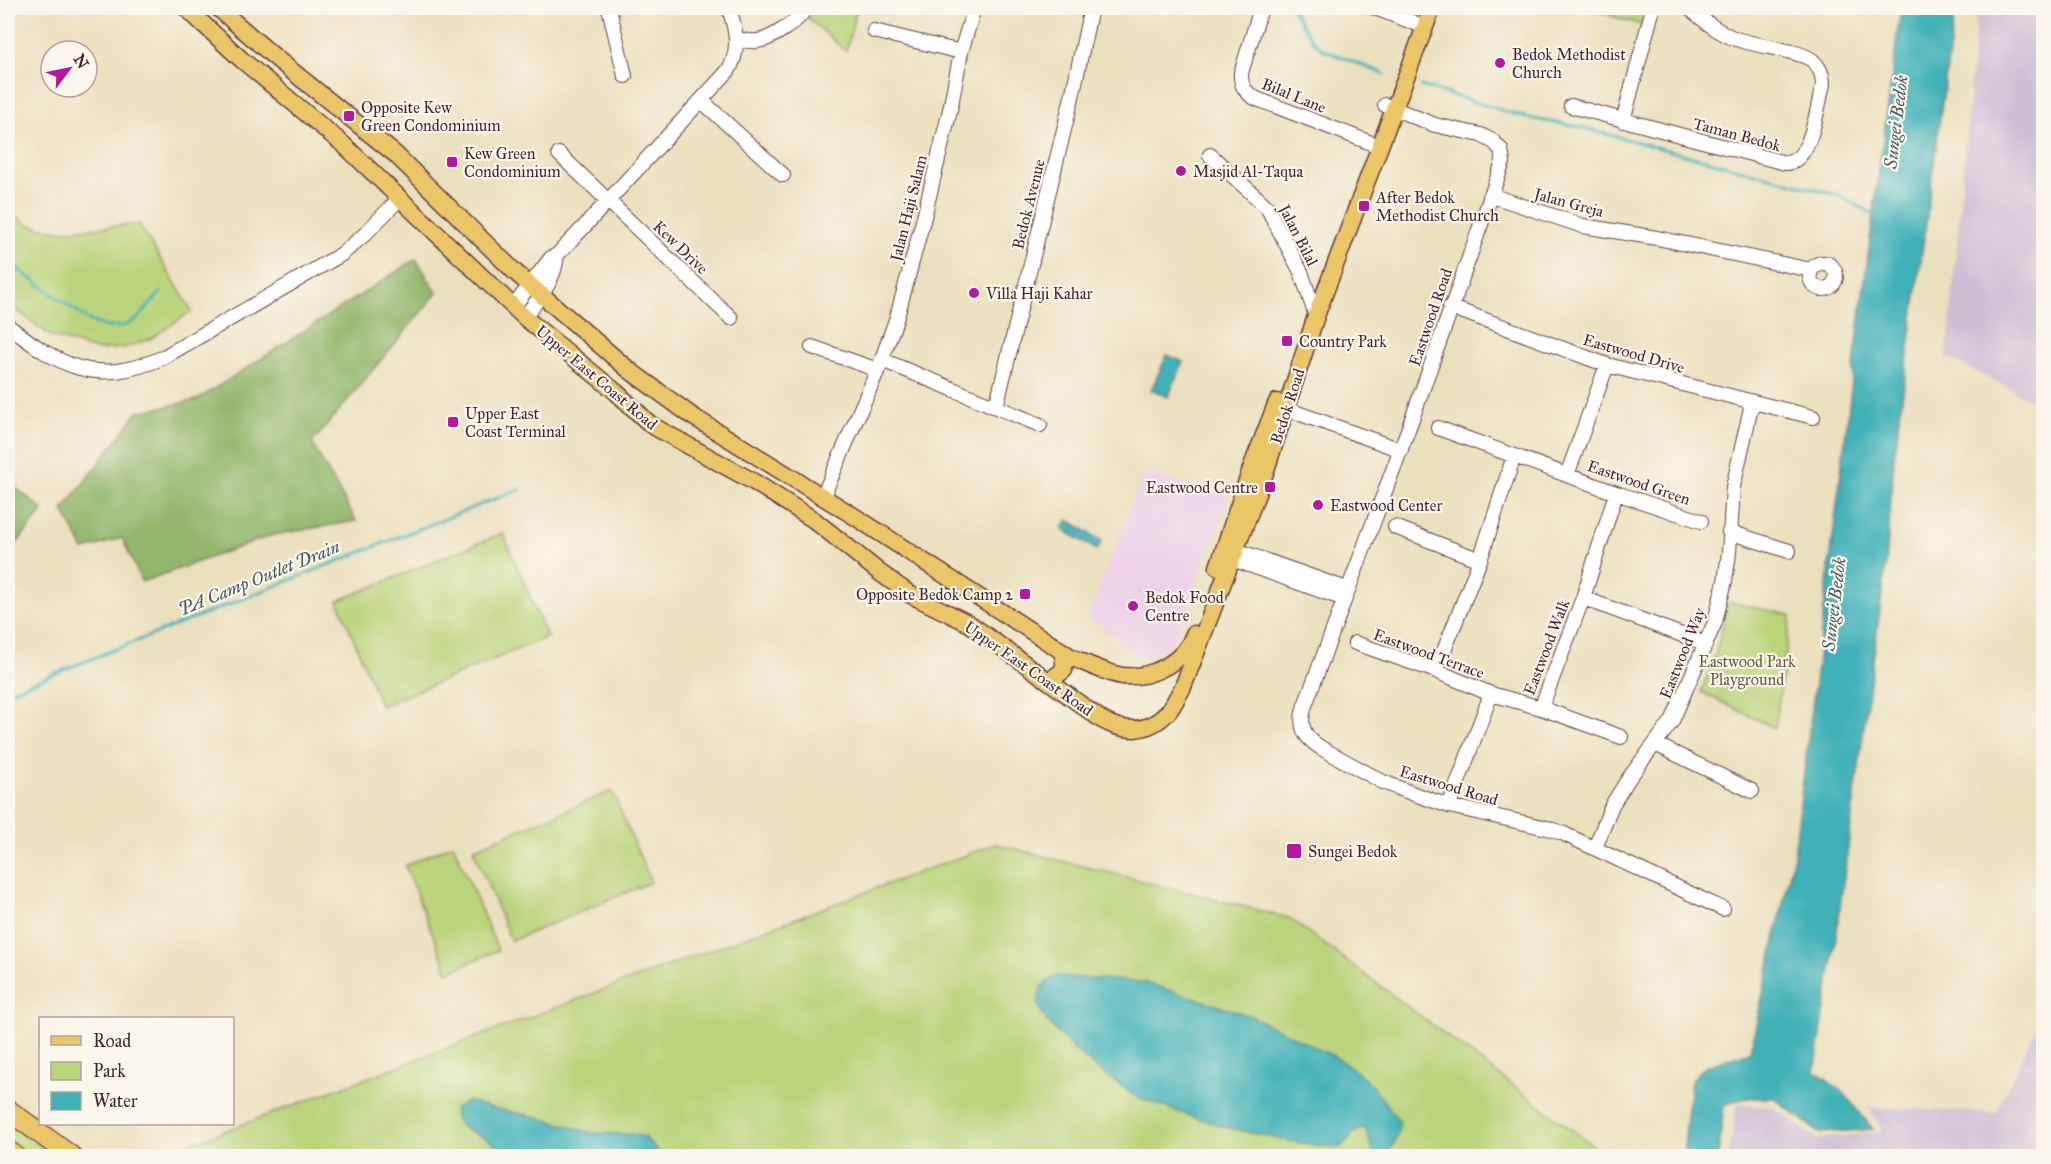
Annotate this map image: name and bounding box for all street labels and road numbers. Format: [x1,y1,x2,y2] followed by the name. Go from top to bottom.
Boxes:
[1259,74,1329,117] street label: Bilal Lane
[1691,114,1783,155] street label: Taman Bedok
[886,152,932,265] street label: Jalan Haji Salam
[1008,157,1049,251] street label: Bedok Avenue
[1530,184,1606,222] street label: Jalan Greja
[1273,200,1322,270] street label: Jalan Bilal
[649,217,712,278] street label: Kew Drive
[1405,266,1456,368] street label: Eastwood Road
[532,321,661,434] street label: Upper East Coast Road
[1581,330,1687,377] street label: Eastwood Drive
[1266,366,1309,446] street label: Bedok Road
[1585,456,1693,509] street label: Eastwood Green
[1520,596,1574,698] street label: Eastwood Walk
[1656,604,1710,701] street label: Eastwood Way
[961,617,1097,720] street label: Upper East Coast Road
[1371,625,1487,682] street label: Eastwood Terrace
[1397,761,1500,809] street label: Eastwood Road

